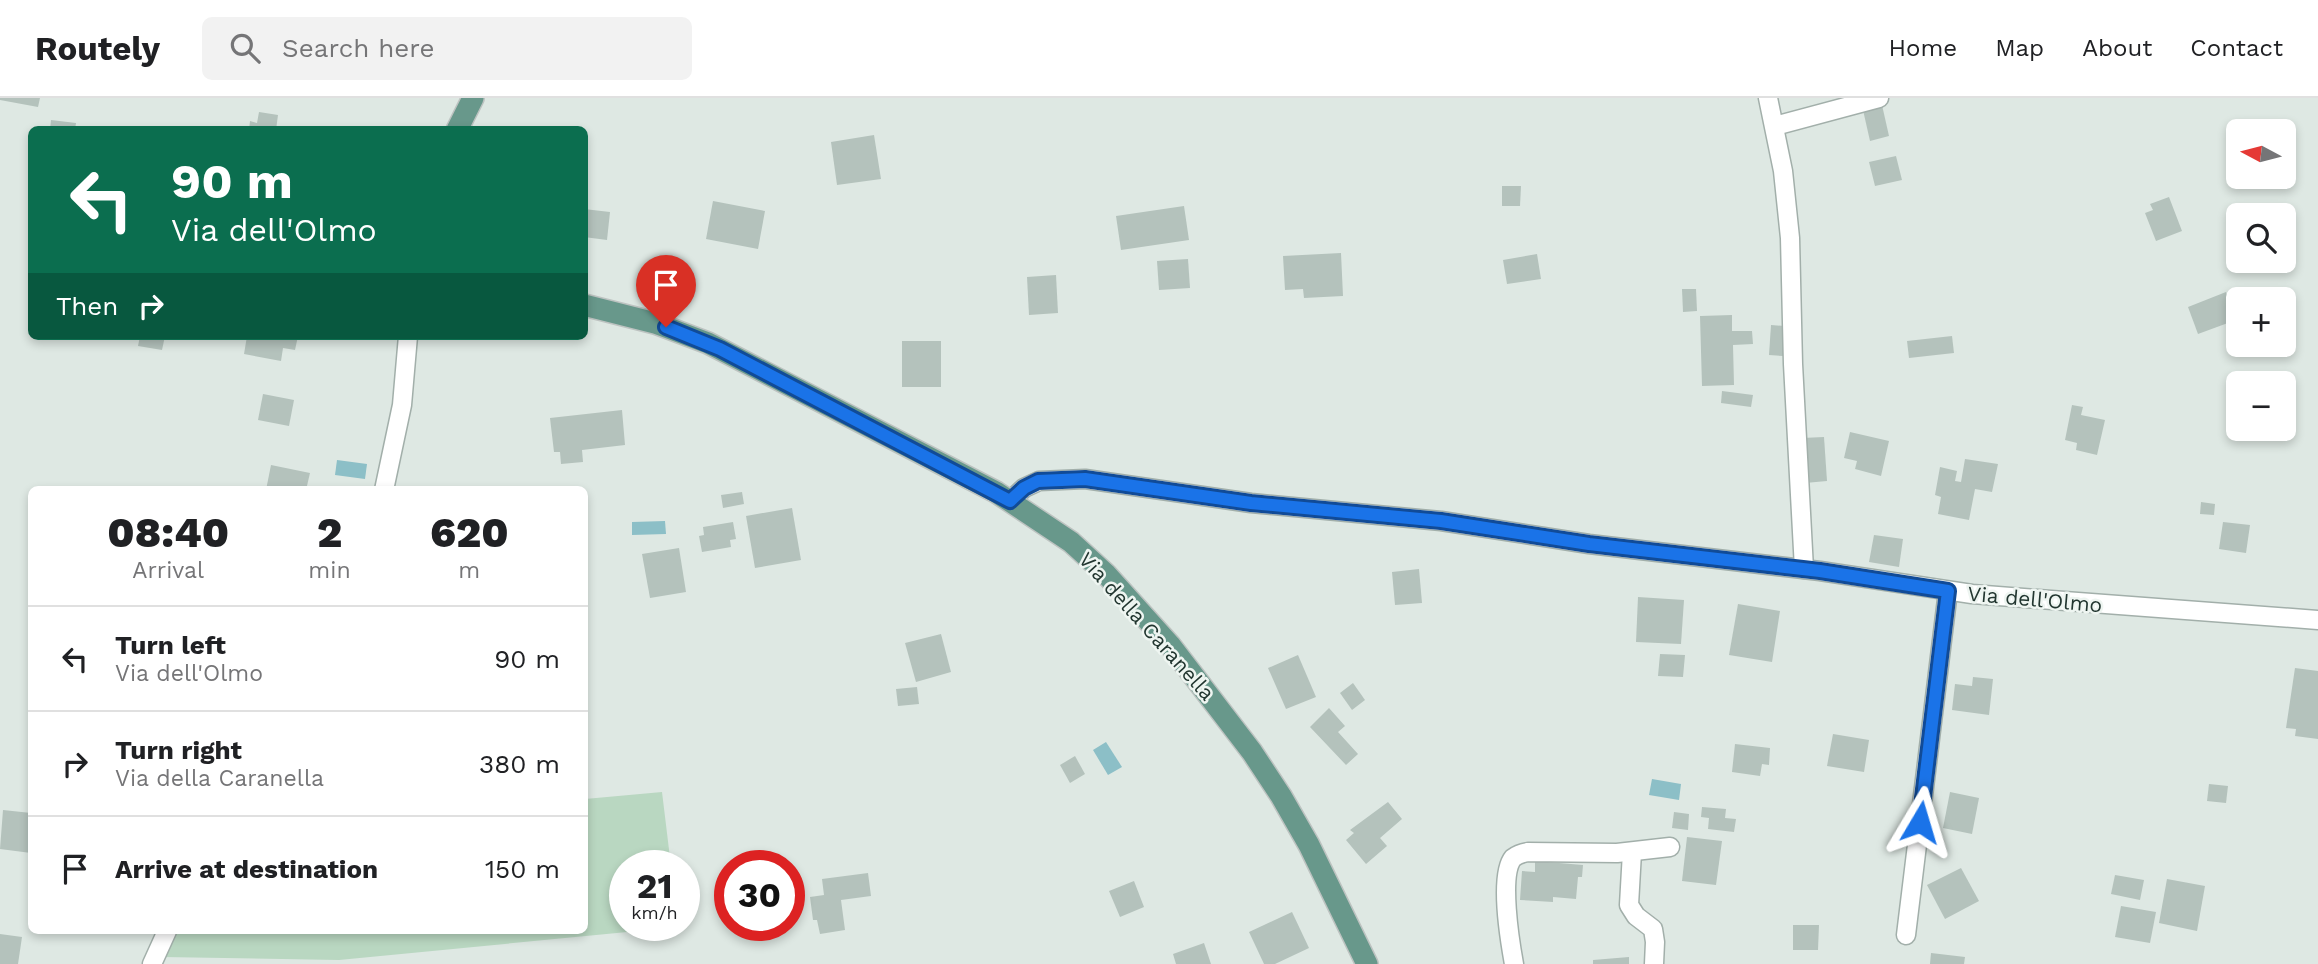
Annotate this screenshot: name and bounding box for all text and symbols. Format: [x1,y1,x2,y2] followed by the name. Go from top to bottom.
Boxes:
[202,17,692,80] search box
[35,29,160,68] text: Routely
[226,29,264,67] icon: search
[282,33,434,63] text: Search here
[1889,34,1957,62] text: Home
[1995,34,2044,62] text: Map
[2082,34,2152,62] text: About
[2190,34,2283,62] text: Contact
[2226,119,2296,189] north arrow
[2226,119,2296,441] map controls
[171,152,293,210] text: 90 m
[56,154,147,245] icon: left
[2226,203,2296,273] button: search
[171,211,377,249] text: Via dell'Olmo
[636,255,696,327] pin
[647,266,685,304] icon: arrive
[132,287,170,325] icon: right
[2226,287,2296,357] button: +
[56,291,118,321] text: Then
[2226,371,2296,441] button: −
[107,508,229,557] text: 08:40
[317,508,342,557] text: 2
[430,508,509,557] text: 620
[1074,547,1220,705] street label: Via della Caranella
[132,557,204,584] text: Arrival
[308,557,351,584] text: min
[458,557,480,584] text: m
[1967,581,2103,617] street label: Via dell'Olmo
[115,630,226,660] text: Turn left
[56,640,94,678] icon: left
[494,644,560,674] text: 90 m
[115,660,263,687] text: Via dell'Olmo
[115,735,242,765] text: Turn right
[56,745,94,783] icon: right
[479,749,560,779] text: 380 m
[115,765,324,792] text: Via della Caranella
[1883,785,1957,859] position arrow
[56,850,94,888] icon: arrive
[714,850,805,941] speed limit sign: 30
[115,854,378,884] text: Arrive at destination
[485,854,560,884] text: 150 m
[637,865,672,907] text: 21
[631,902,678,923] text: km/h

